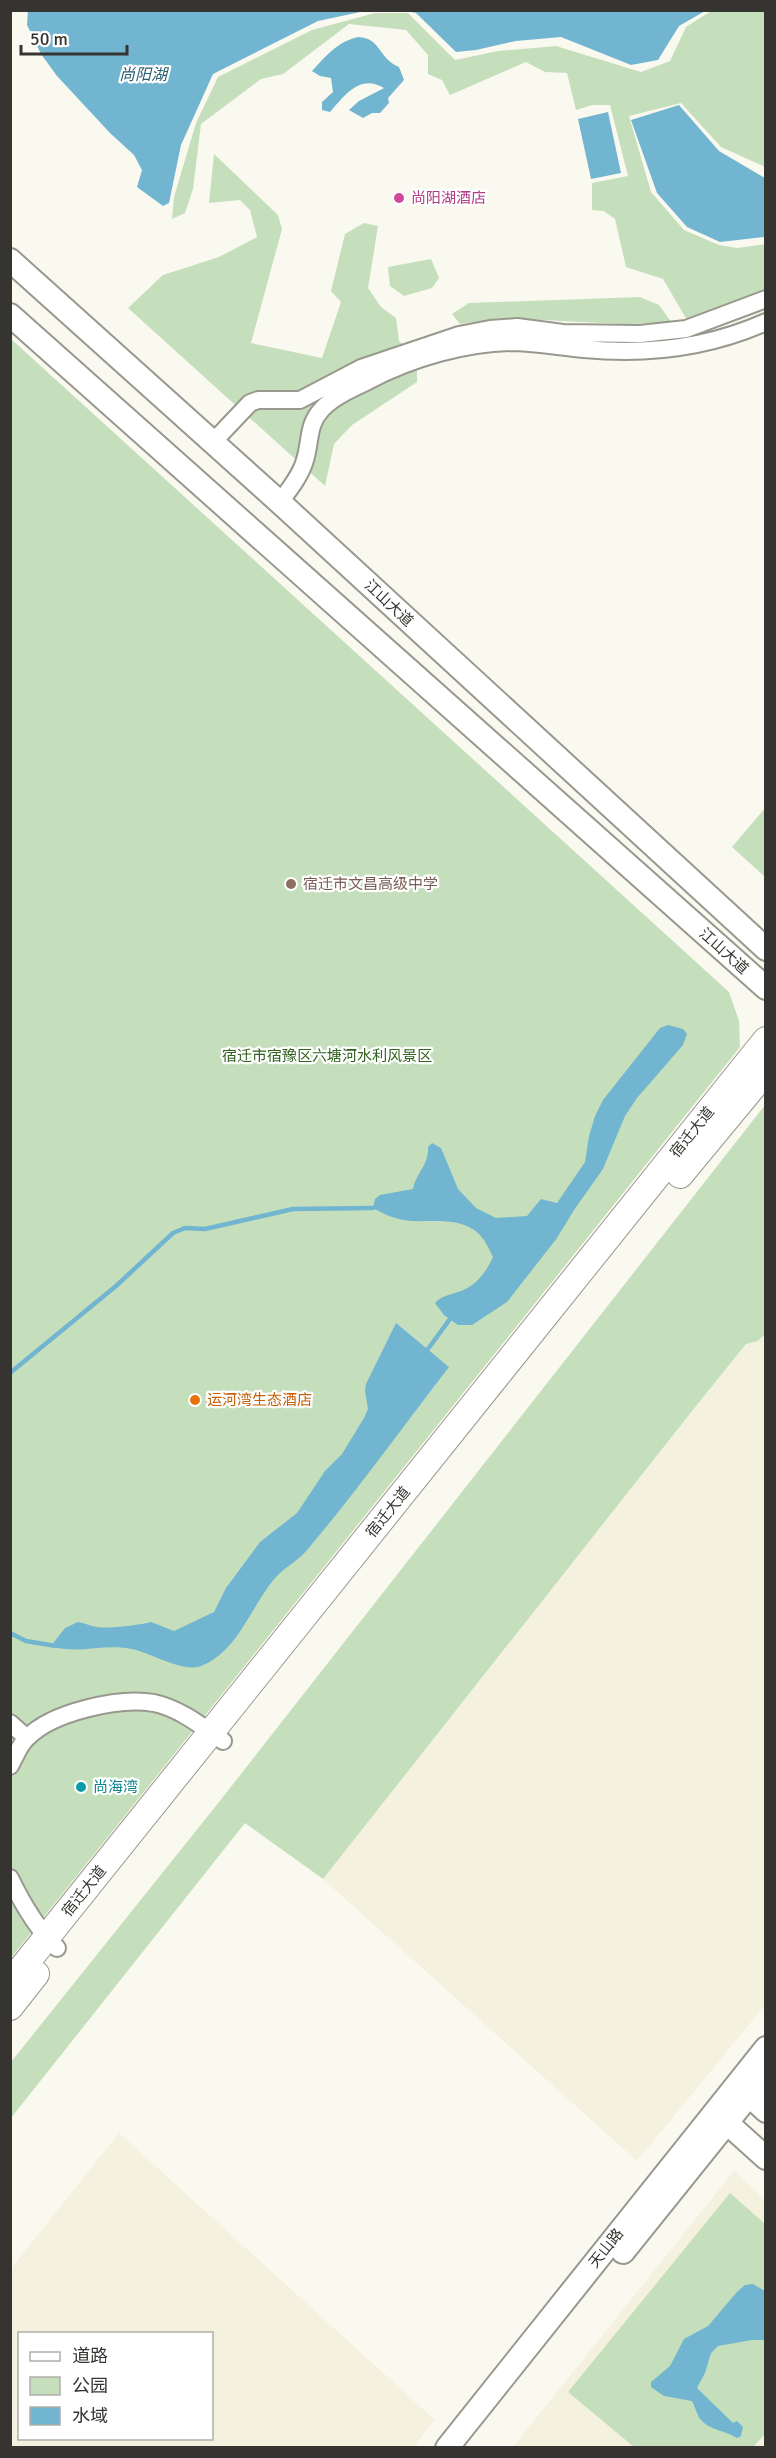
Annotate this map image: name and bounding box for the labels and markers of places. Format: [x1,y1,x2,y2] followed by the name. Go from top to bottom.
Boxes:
[411,189,486,207] place label: 尚阳湖酒店
[392,191,406,205] marker: 尚阳湖酒店
[303,875,438,893] place label: 宿迁市文昌高级中学
[284,877,298,891] marker: 宿迁市文昌高级中学
[207,1391,312,1409] place label: 运河湾生态酒店
[188,1393,202,1407] marker: 运河湾生态酒店
[93,1778,138,1796] place label: 尚海湾
[74,1780,88,1794] marker: 尚海湾

